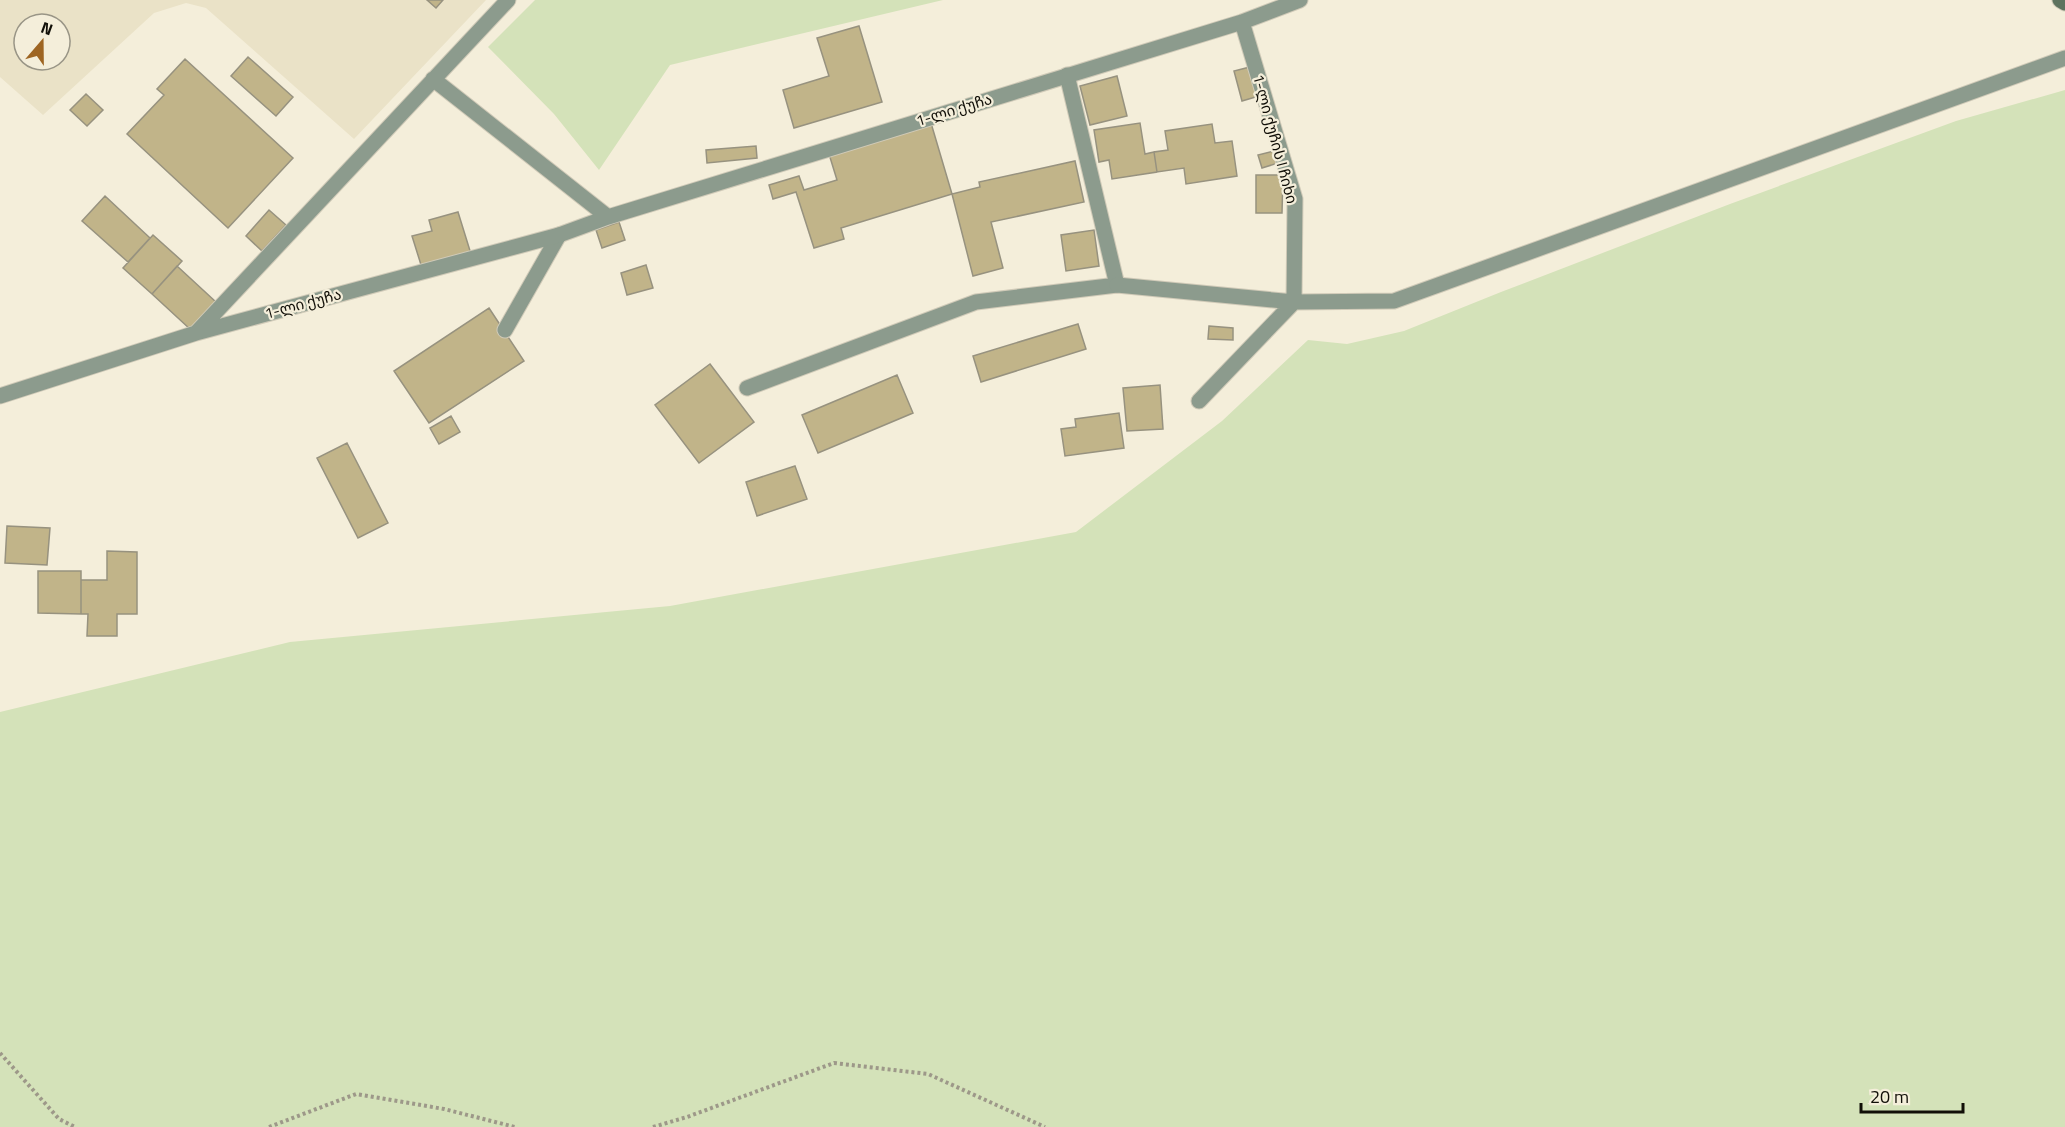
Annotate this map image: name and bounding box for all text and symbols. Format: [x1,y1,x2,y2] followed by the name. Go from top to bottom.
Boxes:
[12,12,72,72] north arrow
[38,15,56,41] text: N
[1247,72,1304,206] street label: 1-ლი ქუჩის I ჩიხი
[913,87,995,132] street label: 1-ლი ქუჩა
[262,282,344,325] street label: 1-ლი ქუჩა
[1861,1076,1963,1114] scale bar
[1870,1083,1909,1110] text: 20 m

